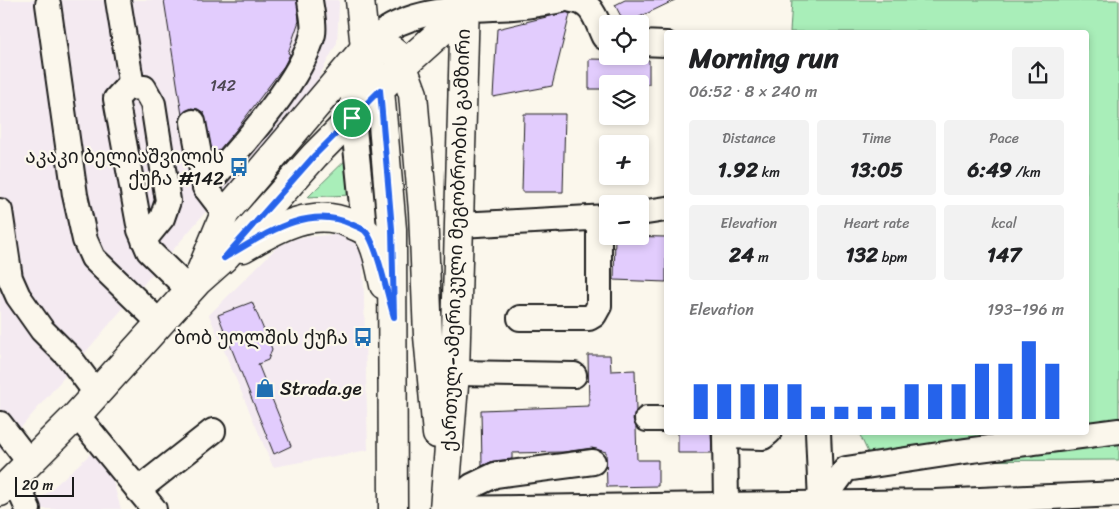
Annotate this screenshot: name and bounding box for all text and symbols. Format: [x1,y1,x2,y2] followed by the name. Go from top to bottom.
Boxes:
[599,15,649,245] map controls
[599,15,649,65] button: locate
[432,28,480,452] street label: ქართულ-ამერიკული მეგობრობის გამზირი
[689,33,839,82] text: Morning run
[1012,47,1064,99] button: share
[210,71,236,100] house number: 142
[599,75,649,125] button: layers
[689,77,817,106] text: 06:52 · 8 × 240 m
[331,97,373,139] pin
[338,104,366,132] icon: arrive
[722,126,775,151] text: Distance
[862,126,891,151] text: Time
[989,126,1019,151] text: Pace
[599,135,649,185] button: +
[25,140,224,195] place label: აკაკი ბელიაშვილის ქუჩა #142
[718,151,758,189] text: 1.92
[850,151,903,189] text: 13:05
[968,151,1012,189] text: 6:49
[228,156,250,178] bus stop icon: აკაკი ბელიაშვილის ქუჩა #142
[758,160,780,185] text: km
[1012,160,1041,185] text: /km
[599,195,649,245] button: −
[720,211,777,236] text: Elevation
[844,211,909,236] text: Heart rate
[991,211,1017,236] text: kcal
[729,236,754,274] text: 24
[845,236,878,274] text: 132
[987,236,1021,274] text: 147
[754,245,769,270] text: m
[878,245,908,270] text: bpm
[689,295,754,324] text: Elevation
[987,295,1064,324] text: 193–196 m
[174,321,348,354] place label: ბობ უოლშის ქუჩა
[352,326,374,348] bus stop icon: ბობ უოლშის ქუჩა
[280,372,362,405] place label: Strada.ge
[254,377,276,399] shop icon: Strada.ge
[22,473,53,498] text: 20 m
[15,474,74,497] scale bar

